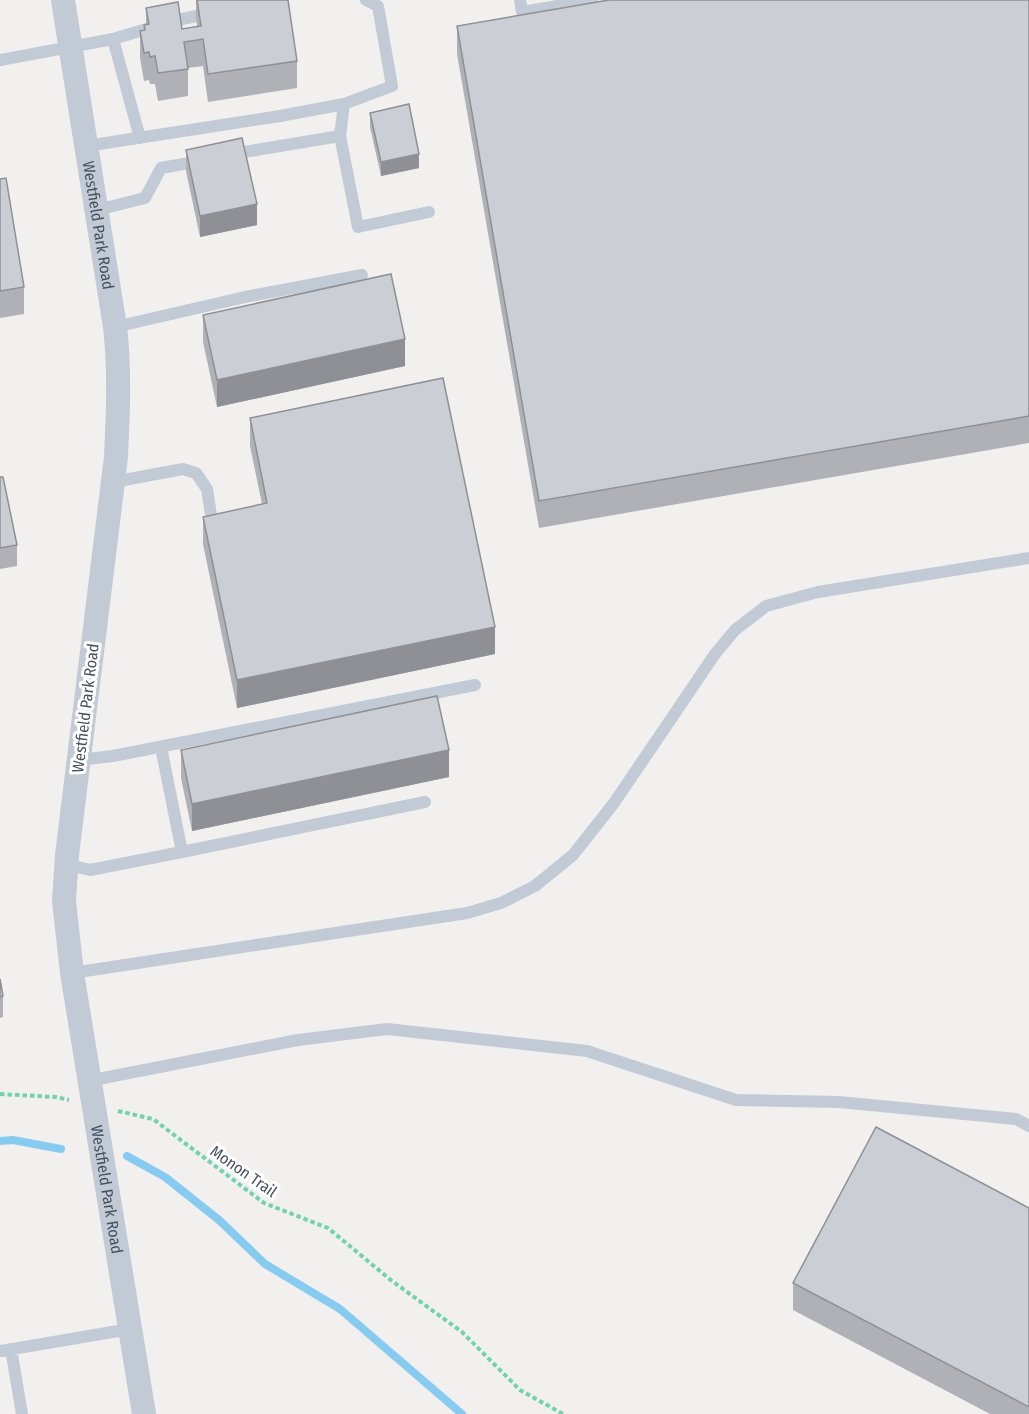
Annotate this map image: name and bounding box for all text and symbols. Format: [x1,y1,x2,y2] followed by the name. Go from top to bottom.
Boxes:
[79,160,118,291] street label: Westfield Park Road
[68,642,103,774] street label: Westfield Park Road
[87,1124,127,1255] street label: Westfield Park Road
[207,1142,281,1201] street label: Monon Trail

